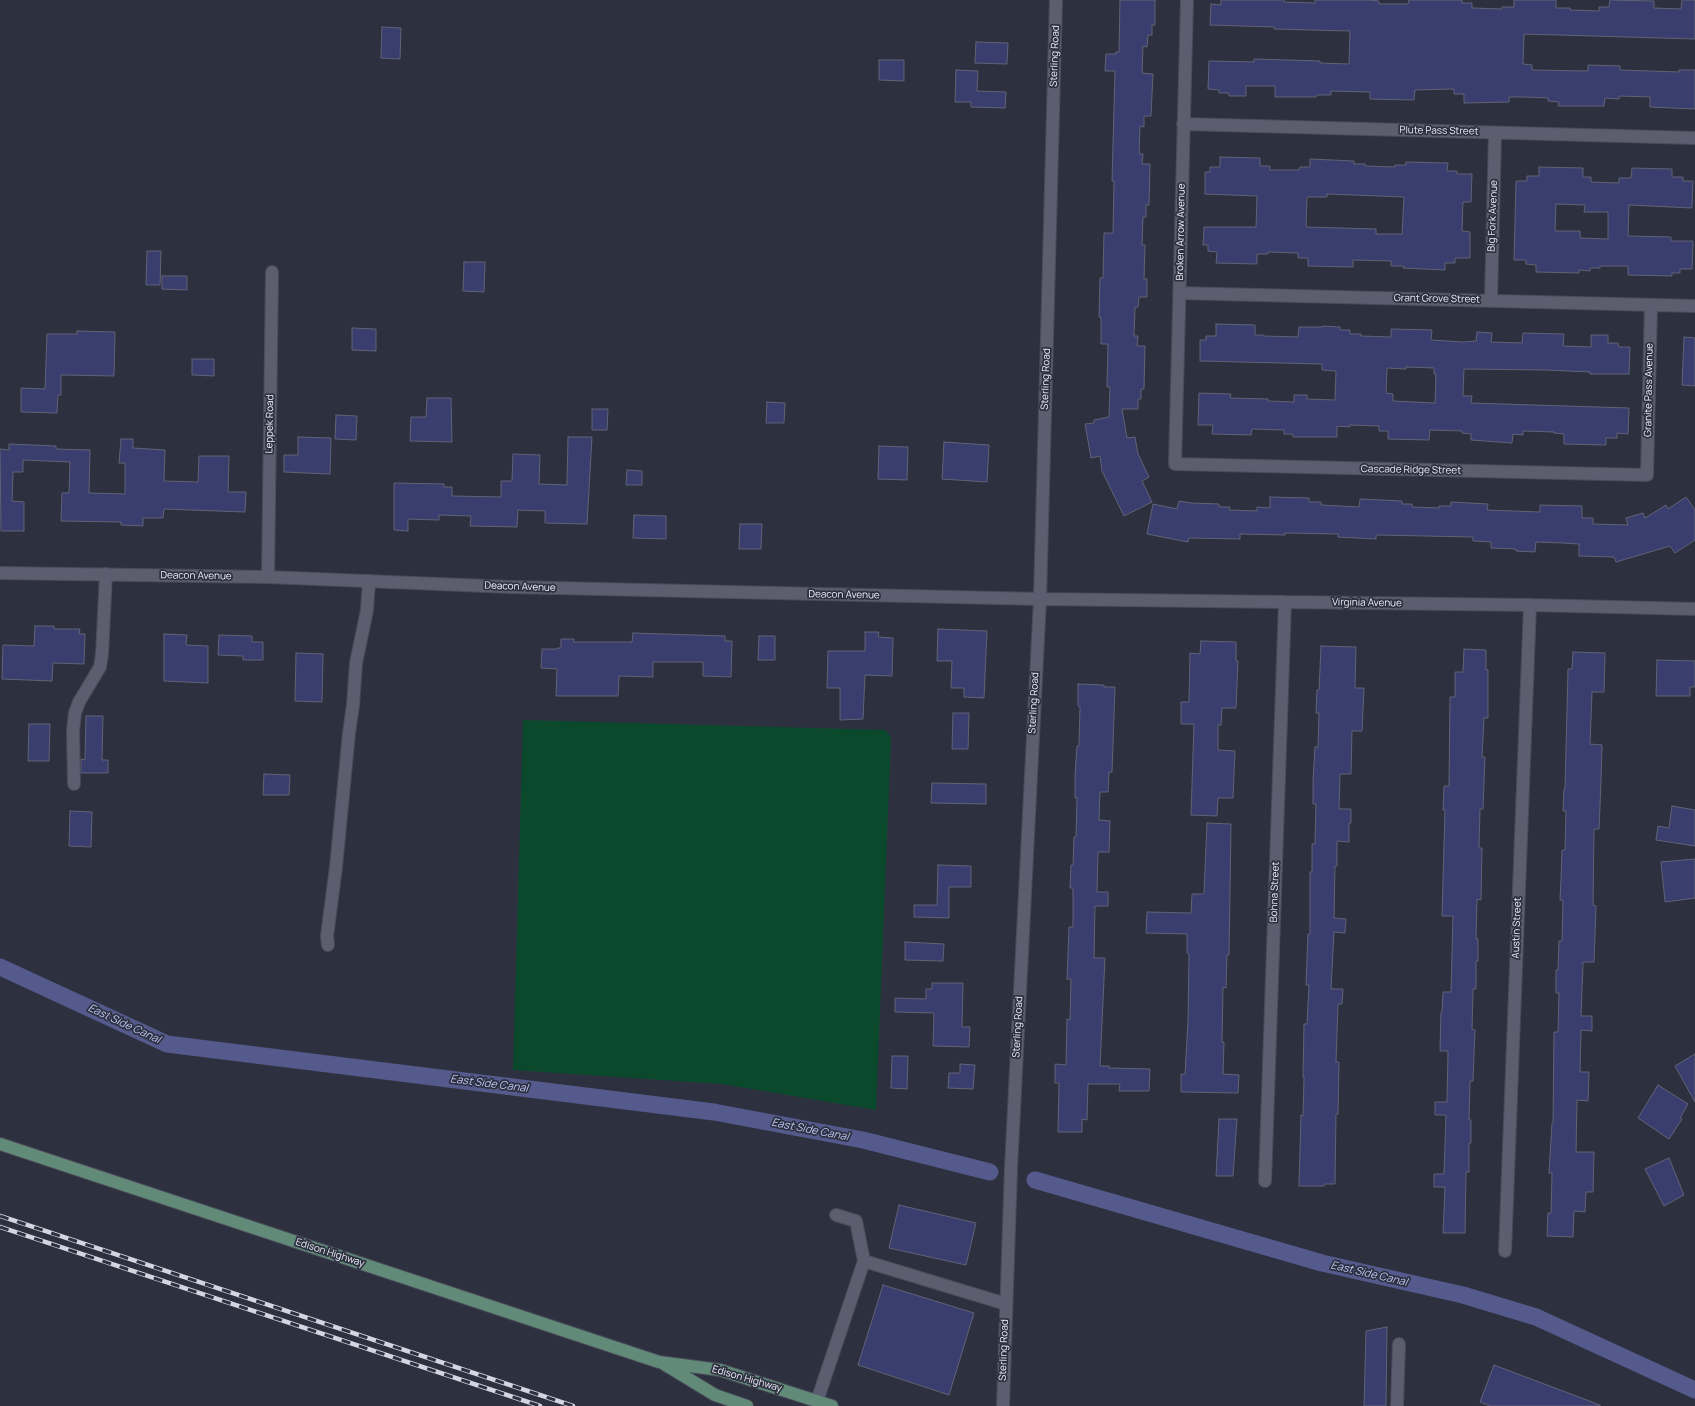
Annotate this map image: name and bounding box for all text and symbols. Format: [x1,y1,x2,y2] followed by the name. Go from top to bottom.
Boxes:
[1048,25,1062,87] street label: Sterling Road
[1399,124,1479,138] street label: Plute Pass Street
[1486,180,1500,252] street label: Big Fork Avenue
[1174,183,1188,281] street label: Broken Arrow Avenue
[1394,292,1480,306] street label: Grant Grove Street
[1642,343,1656,437] street label: Granite Pass Avenue
[1039,348,1053,410] street label: Sterling Road
[263,394,277,454] street label: Leppek Road
[1361,463,1461,477] street label: Cascade Ridge Street
[160,569,232,583] street label: Deacon Avenue
[484,580,556,594] street label: Deacon Avenue
[808,588,880,602] street label: Deacon Avenue
[1332,596,1402,610] street label: Virginia Avenue
[1026,672,1042,734] street label: Sterling Road
[1268,861,1282,923] street label: Bohna Street
[1510,897,1524,959] street label: Austin Street
[1010,996,1026,1058] street label: Sterling Road
[86,1001,162,1047] water label: East Side Canal
[449,1073,529,1095] water label: East Side Canal
[770,1116,850,1144] water label: East Side Canal
[294,1236,366,1270] street label: Edison Highway
[1329,1259,1409,1289] water label: East Side Canal
[997,1319,1011,1381] street label: Sterling Road
[711,1363,783,1395] street label: Edison Highway

